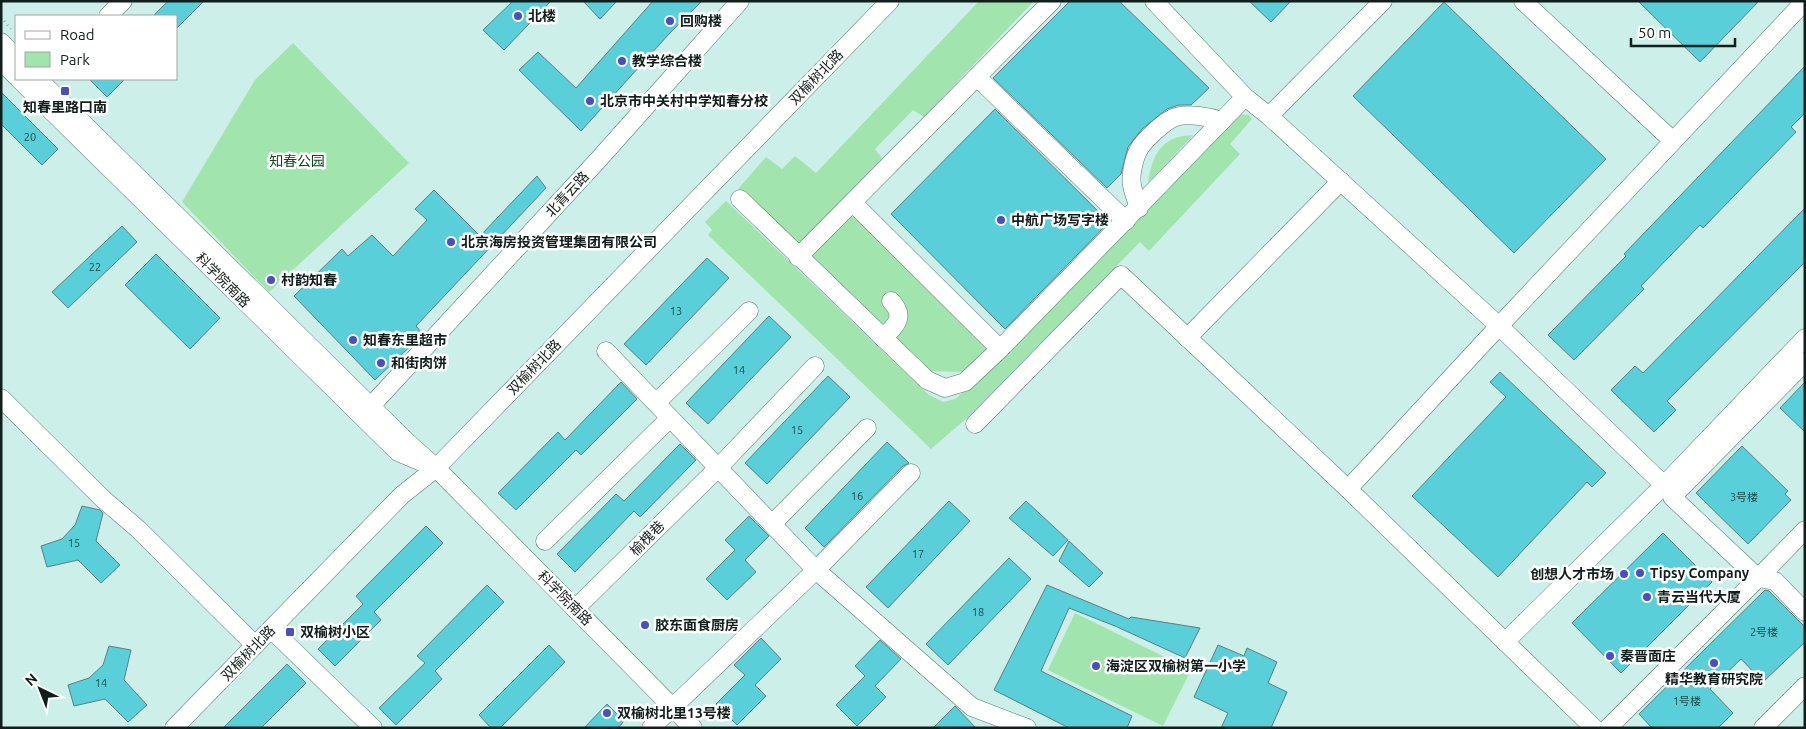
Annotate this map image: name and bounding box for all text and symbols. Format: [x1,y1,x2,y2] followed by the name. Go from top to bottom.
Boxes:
[528,8,556,24] place label: 北楼
[512,10,524,22] marker: 北楼
[680,13,722,29] place label: 回购楼
[15,15,178,80] legend
[664,15,676,27] marker: 回购楼
[1631,15,1735,47] scale bar
[1638,24,1671,41] text: 50 m
[60,26,95,43] text: Road
[786,46,846,108] street label: 双榆树北路
[60,51,90,68] text: Park
[632,53,702,69] place label: 教学综合楼
[616,55,628,67] marker: 教学综合楼
[59,85,71,97] marker: 知春里路口南
[600,93,768,109] place label: 北京市中关村中学知春分校
[584,95,596,107] marker: 北京市中关村中学知春分校
[23,99,107,115] place label: 知春里路口南
[24,131,36,143] house number: 20
[269,153,325,169] park label: 知春公园
[542,168,592,220] street label: 北青云路
[1011,212,1109,228] place label: 中航广场写字楼
[995,214,1007,226] marker: 中航广场写字楼
[461,234,657,250] place label: 北京海房投资管理集团有限公司
[445,236,457,248] marker: 北京海房投资管理集团有限公司
[193,250,253,310] street label: 科学院南路
[89,261,101,273] house number: 22
[281,272,337,288] place label: 村韵知春
[265,274,277,286] marker: 村韵知春
[670,305,682,317] house number: 13
[363,332,447,348] place label: 知春东里超市
[347,334,359,346] marker: 知春东里超市
[504,336,564,398] street label: 双榆树北路
[391,355,447,371] place label: 和街肉饼
[375,357,387,369] marker: 和街肉饼
[733,364,745,376] house number: 14
[791,424,803,436] house number: 15
[851,490,863,502] house number: 16
[1730,491,1758,503] house number: 3号楼
[626,517,668,559] street label: 榆槐巷
[68,537,80,549] house number: 15
[912,548,924,560] house number: 17
[1650,565,1750,581] place label: Tipsy Company
[1530,566,1614,582] place label: 创想人才市场
[1634,567,1646,579] marker: Tipsy Company
[535,568,595,628] street label: 科学院南路
[1618,568,1630,580] marker: 创想人才市场
[1657,589,1741,605] place label: 青云当代大厦
[1641,591,1653,603] marker: 青云当代大厦
[972,606,984,618] house number: 18
[655,617,739,633] place label: 胶东面食厨房
[639,619,651,631] marker: 胶东面食厨房
[218,622,278,684] street label: 双榆树北路
[300,624,370,640] place label: 双榆树小区
[284,626,296,638] marker: 双榆树小区
[1750,626,1778,638] house number: 2号楼
[1620,648,1676,664] place label: 秦晋面庄
[1604,650,1616,662] marker: 秦晋面庄
[1708,657,1720,669] marker: 精华教育研究院
[1106,658,1246,674] place label: 海淀区双榆树第一小学
[1090,660,1102,672] marker: 海淀区双榆树第一小学
[15,664,65,714] north arrow
[22,670,40,689] text: N
[1665,671,1763,687] place label: 精华教育研究院
[95,677,107,689] house number: 14
[1673,695,1701,707] house number: 1号楼
[617,705,731,721] place label: 双榆树北里13号楼
[601,707,613,719] marker: 双榆树北里13号楼

